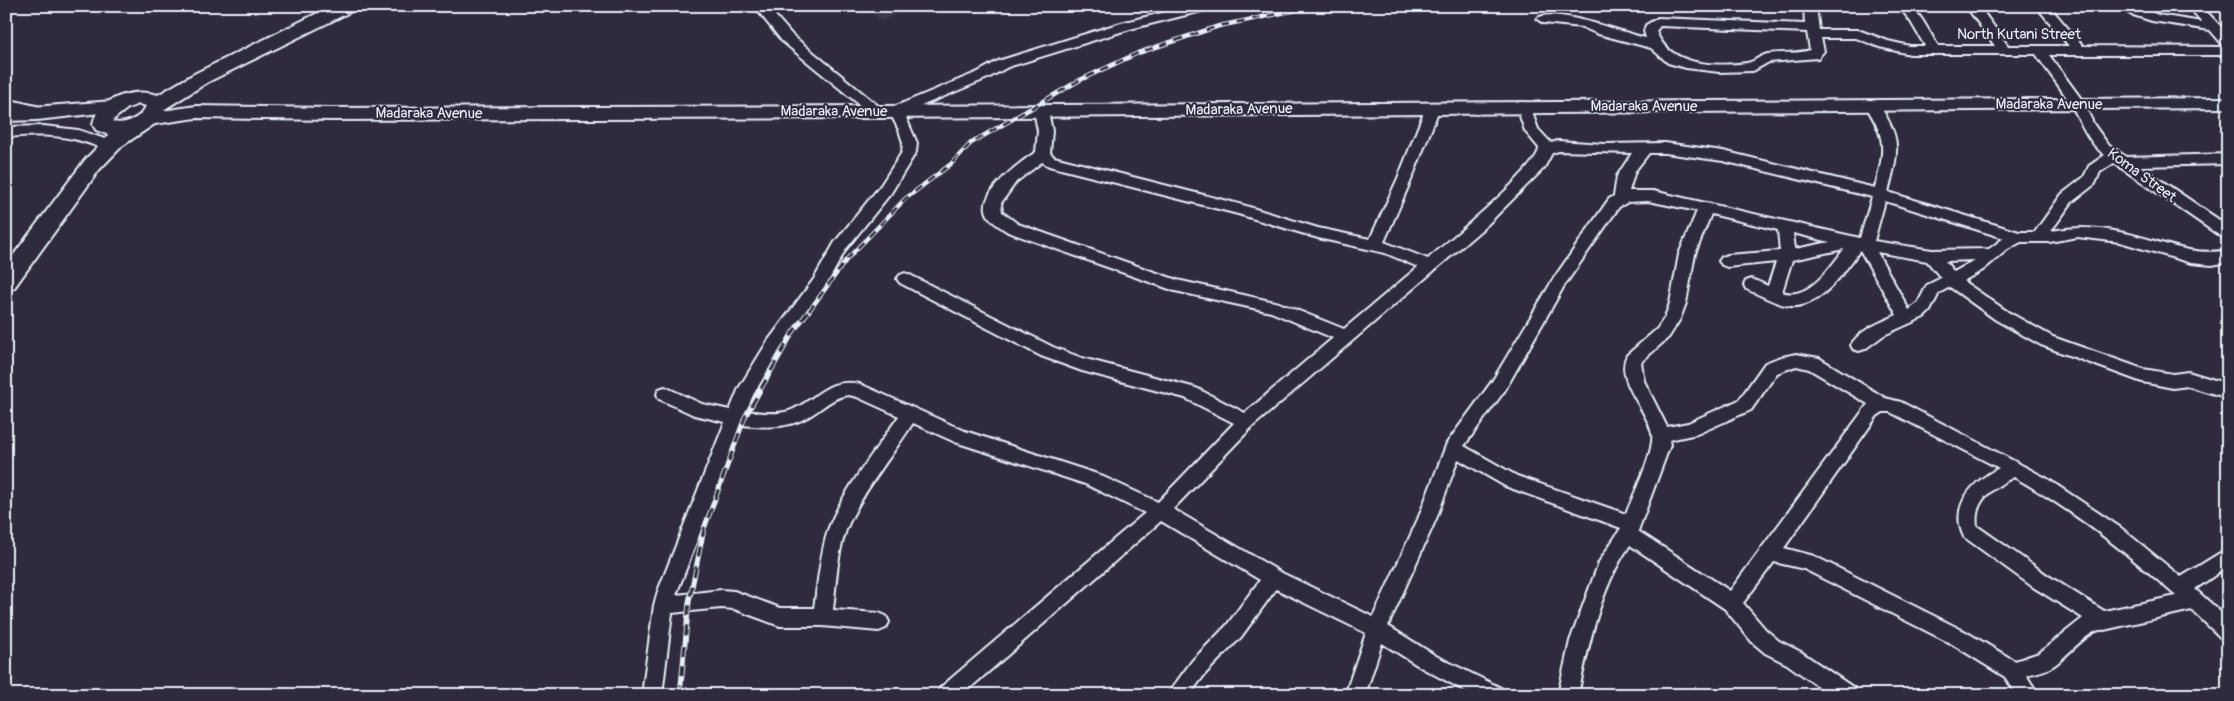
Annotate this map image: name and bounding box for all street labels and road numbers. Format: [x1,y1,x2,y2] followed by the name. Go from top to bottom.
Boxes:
[1957,25,2082,44] street label: North Kutani Street
[1995,95,2103,114] street label: Madaraka Avenue
[1590,97,1698,116] street label: Madaraka Avenue
[1185,99,1293,120] street label: Madaraka Avenue
[780,102,888,121] street label: Madaraka Avenue
[375,104,483,123] street label: Madaraka Avenue
[2103,144,2181,207] street label: Koma Street

